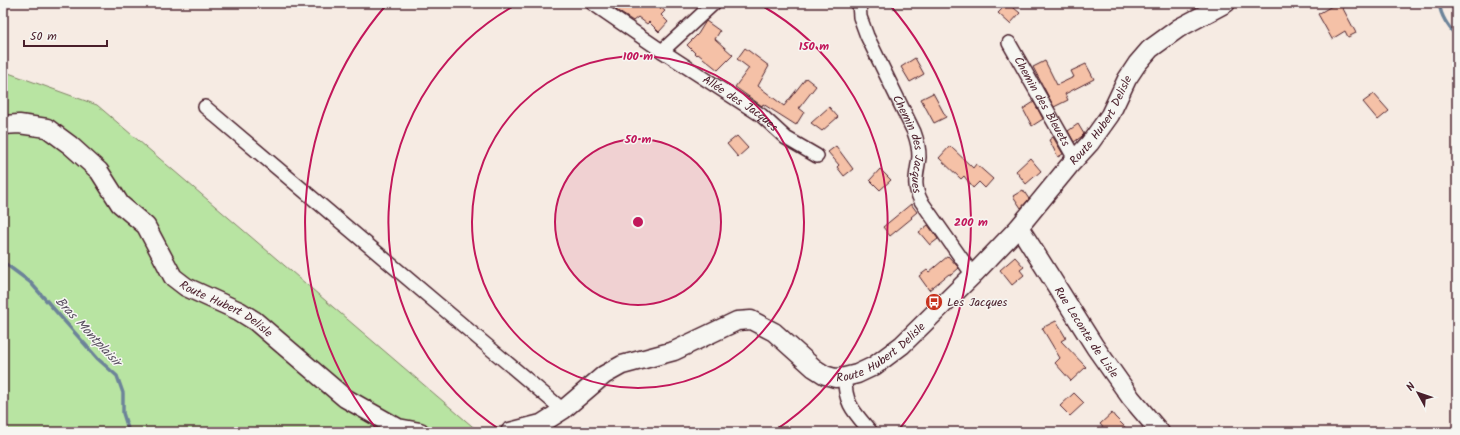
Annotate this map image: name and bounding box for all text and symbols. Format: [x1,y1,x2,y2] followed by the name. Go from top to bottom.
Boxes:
[24,22,107,48] scale bar
[30,27,57,46] text: 50 m
[799,37,829,56] text: 150 m
[623,47,653,66] text: 100 m
[1008,53,1075,150] street label: Chemin des Bleuets
[698,70,782,136] street label: Allée des Jacques
[1065,71,1137,170] street label: Route Hubert Delisle
[887,92,928,196] street label: Chemin des Jacques
[624,130,652,149] text: 50 m
[954,213,988,232] text: 200 m
[631,215,645,229] centre of rings
[175,276,277,343] street label: Route Hubert Delisle
[1049,283,1123,383] street label: Rue Leconte de Lisle
[50,292,128,374] water label: Bras Montplaisir
[924,292,944,312] bus stop icon: Les Jacques
[947,293,1007,312] place label: Les Jacques
[835,317,931,388] street label: Route Hubert Delisle
[1398,373,1438,413] north arrow
[1402,379,1420,396] text: N

